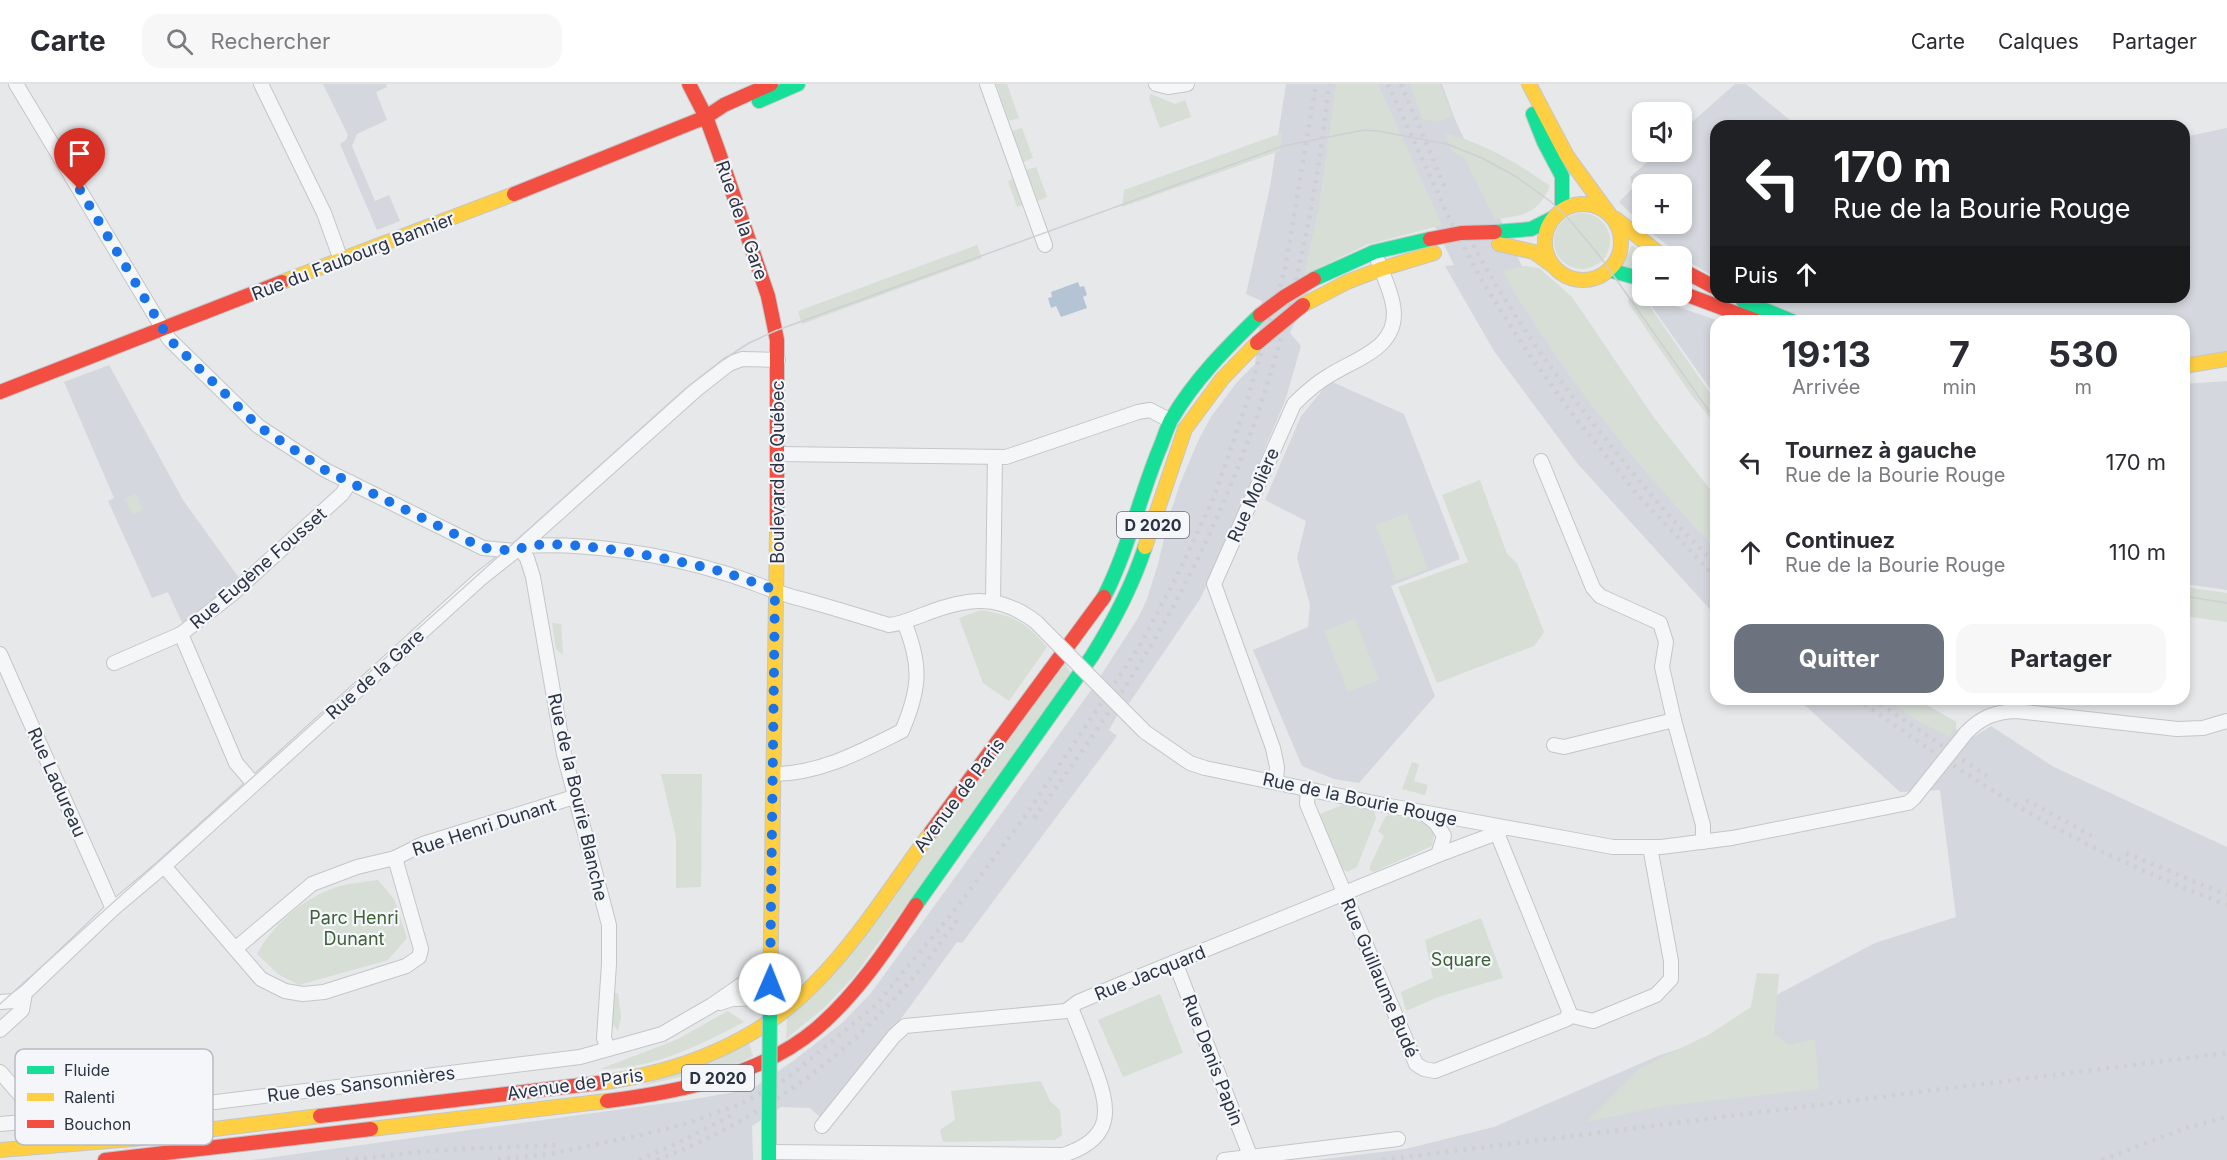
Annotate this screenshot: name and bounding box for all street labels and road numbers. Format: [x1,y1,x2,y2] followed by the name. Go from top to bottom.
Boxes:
[712,158,772,282] street label: Rue de la Gare
[249,208,457,304] street label: Rue du Faubourg Bannier
[767,380,788,564] street label: Boulevard de Québec
[1223,445,1283,545] street label: Rue Molière
[186,503,331,633] street label: Rue Eugène Fousset
[1117,512,1189,538] road number: D 2020
[322,625,428,723] street label: Rue de la Gare
[544,691,612,903] street label: Rue de la Bourie Blanche
[23,724,91,840] street label: Rue Ladureau
[909,734,1009,856] street label: Avenue de Paris
[1261,768,1459,830] street label: Rue de la Bourie Rouge
[410,794,559,860] street label: Rue Henri Dunant
[1337,895,1423,1061] street label: Rue Guillaume Budé
[1091,941,1209,1005] street label: Rue Jacquard
[1178,992,1248,1128] street label: Rue Denis Papin
[266,1062,456,1106] street label: Rue des Sansonnières
[506,1064,644,1104] street label: Avenue de Paris
[682,1065,754,1091] road number: D 2020

